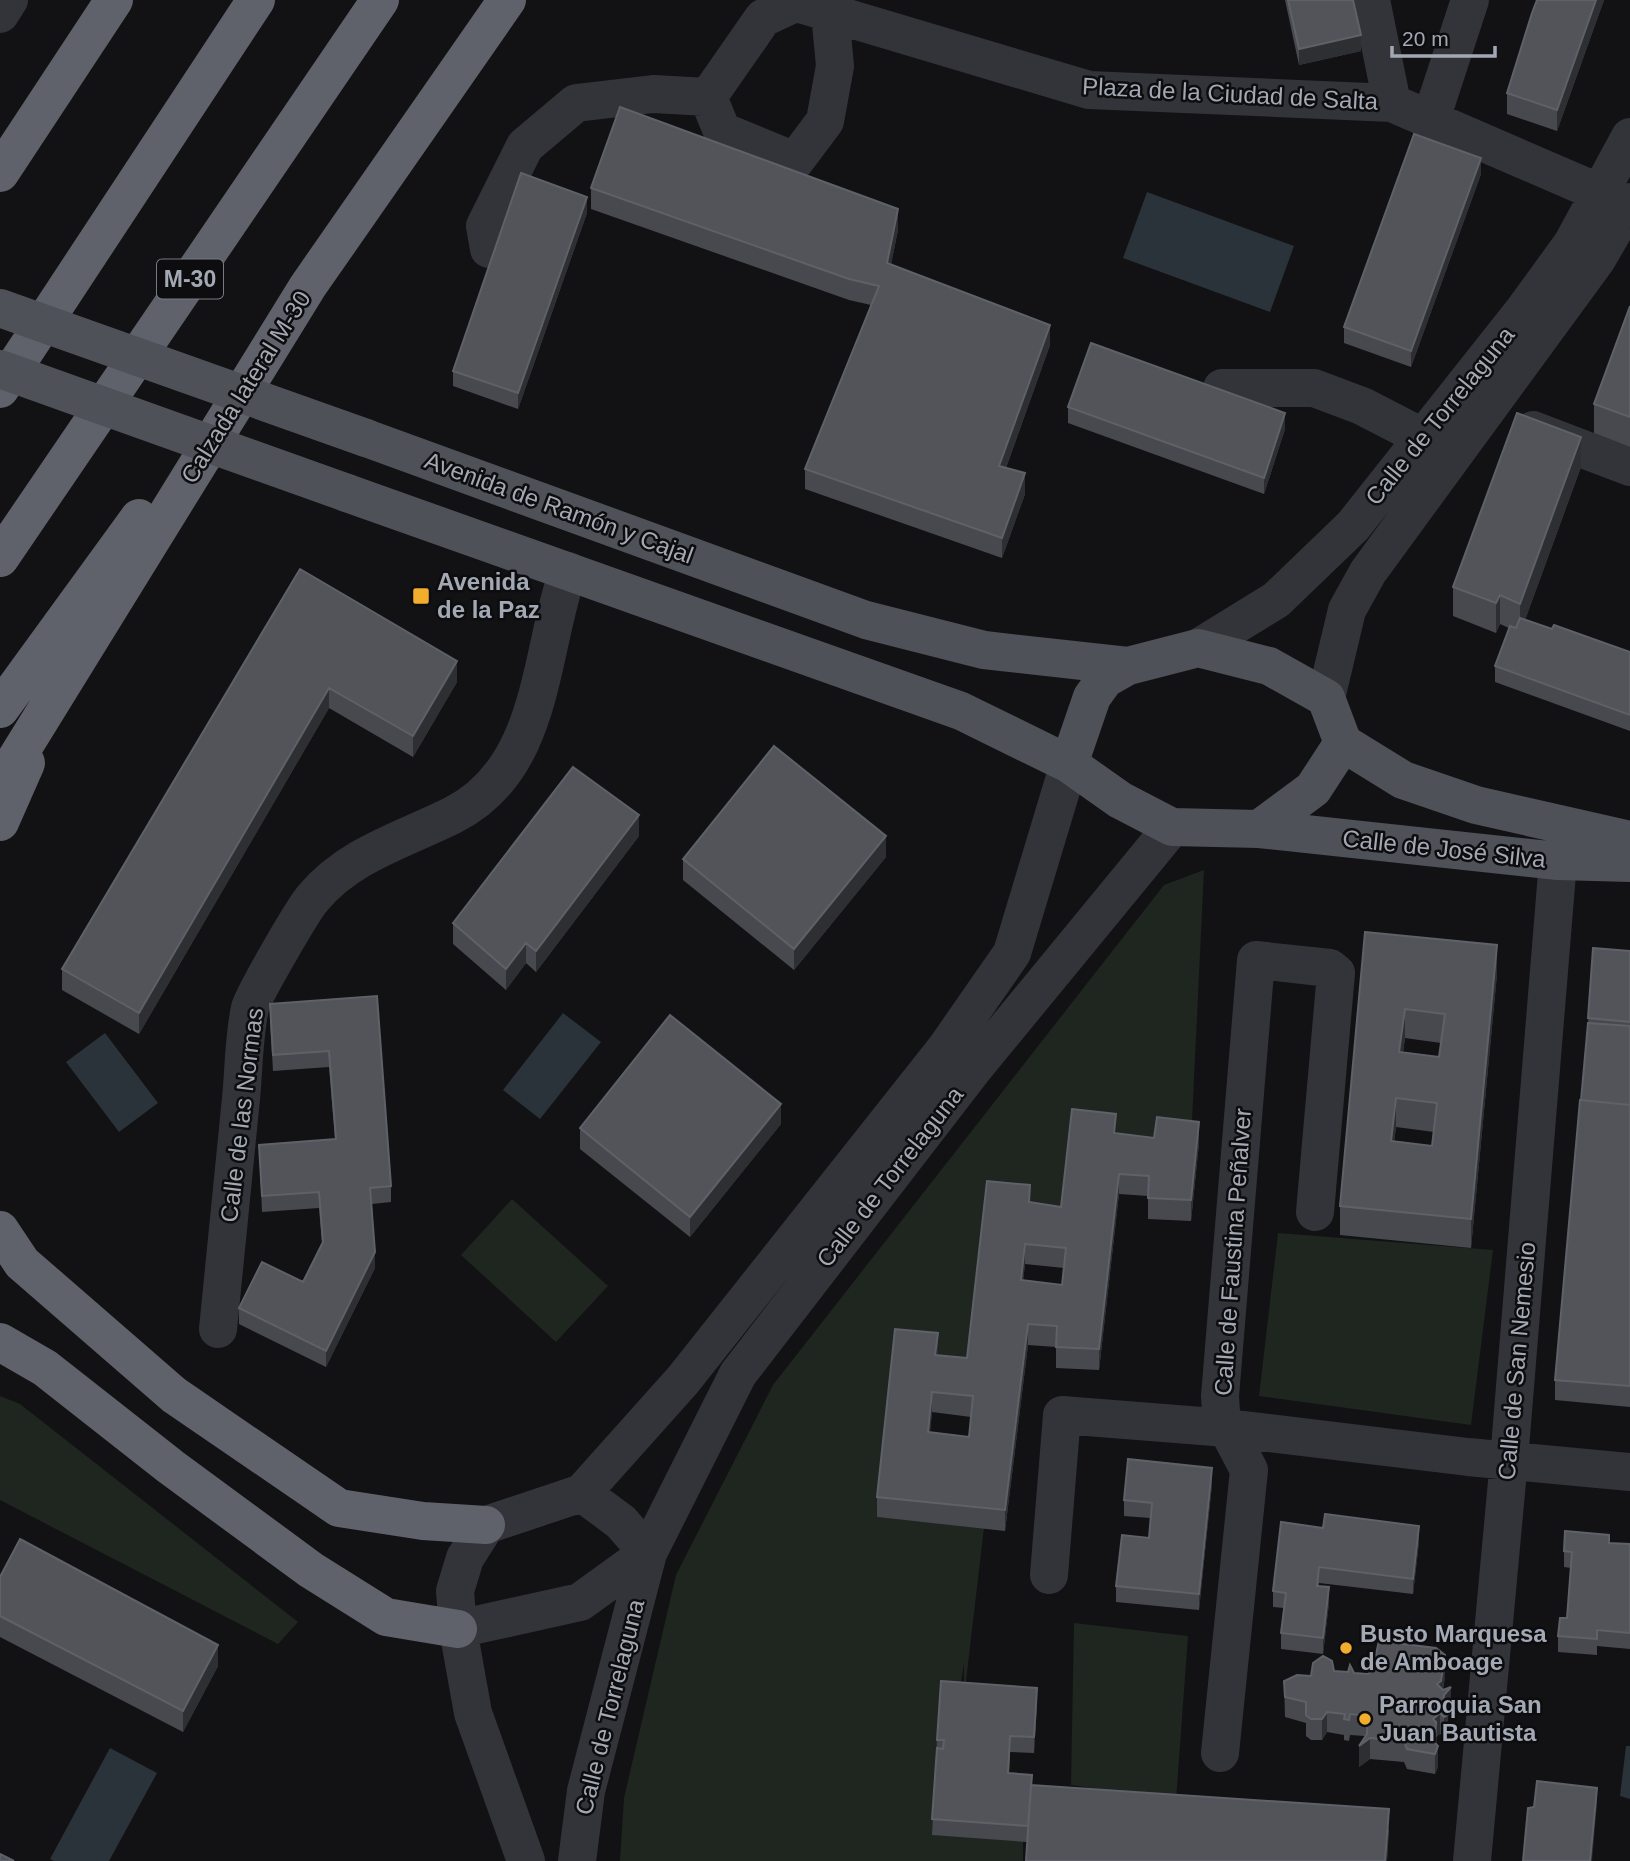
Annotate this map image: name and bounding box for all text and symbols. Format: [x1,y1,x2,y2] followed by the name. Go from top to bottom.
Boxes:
[1392,14,1495,58] scale bar
[1402,27,1449,50] text: 20 m
[1081,72,1379,115] street label: Plaza de la Ciudad de Salta
[157,260,223,298] road number: M-30
[175,286,316,488] street label: Calzada lateral M-30
[1360,321,1520,510] street label: Calle de Torrelaguna
[421,446,697,569] street label: Avenida de Ramón y Cajal
[437,568,540,623] place label: Avenida de la Paz
[411,586,431,606] marker: Avenida de la Paz
[1341,824,1548,873] street label: Calle de José Silva
[215,1006,268,1224] street label: Calle de las Normas
[811,1081,969,1272] street label: Calle de Torrelaguna
[1209,1107,1256,1397] street label: Calle de Faustina Peñalver
[1493,1241,1540,1481] street label: Calle de San Nemesio
[570,1596,650,1817] street label: Calle de Torrelaguna
[1360,1620,1547,1675] place label: Busto Marquesa de Amboage
[1338,1640,1354,1656] marker: Busto Marquesa de Amboage
[1379,1691,1542,1746] place label: Parroquia San Juan Bautista
[1357,1711,1373,1727] marker: Parroquia San Juan Bautista

